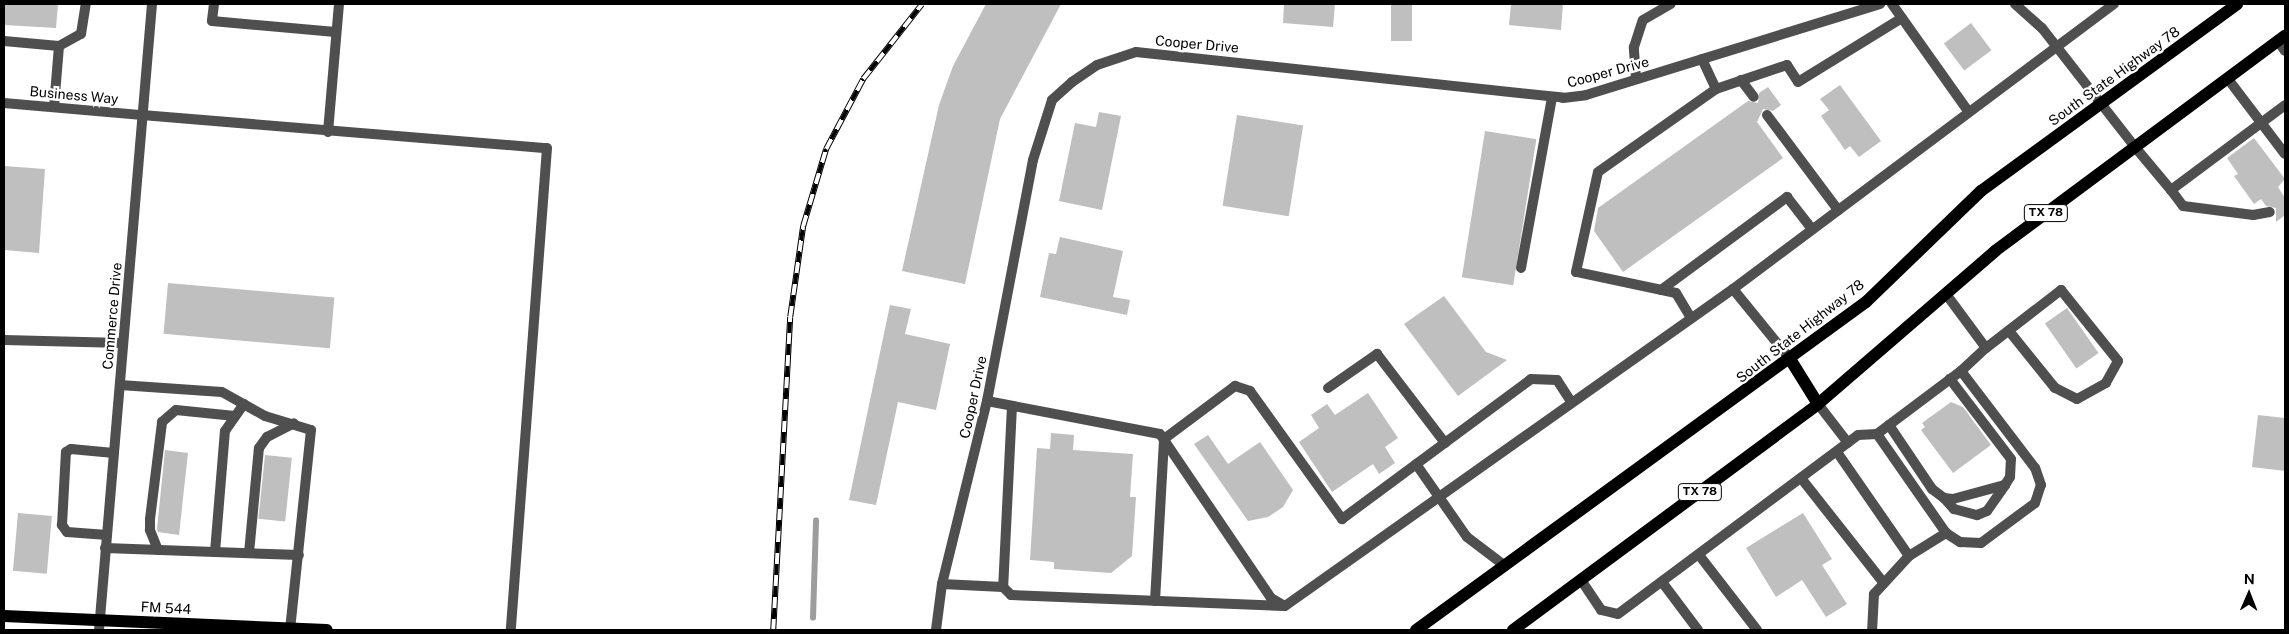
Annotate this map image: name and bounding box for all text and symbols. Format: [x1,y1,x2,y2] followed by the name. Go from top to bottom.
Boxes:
[2045,23,2183,129] street label: South State Highway 78
[1154,32,1240,56] street label: Cooper Drive
[1565,53,1651,91] street label: Cooper Drive
[29,83,119,107] street label: Business Way
[2024,204,2068,222] road number: TX 78
[99,262,125,370] street label: Commerce Drive
[1733,276,1867,386] street label: South State Highway 78
[956,354,990,440] street label: Cooper Drive
[1678,482,1722,502] road number: TX 78
[2224,569,2274,619] north arrow
[2244,571,2255,587] text: N
[140,598,192,618] street label: FM 544

